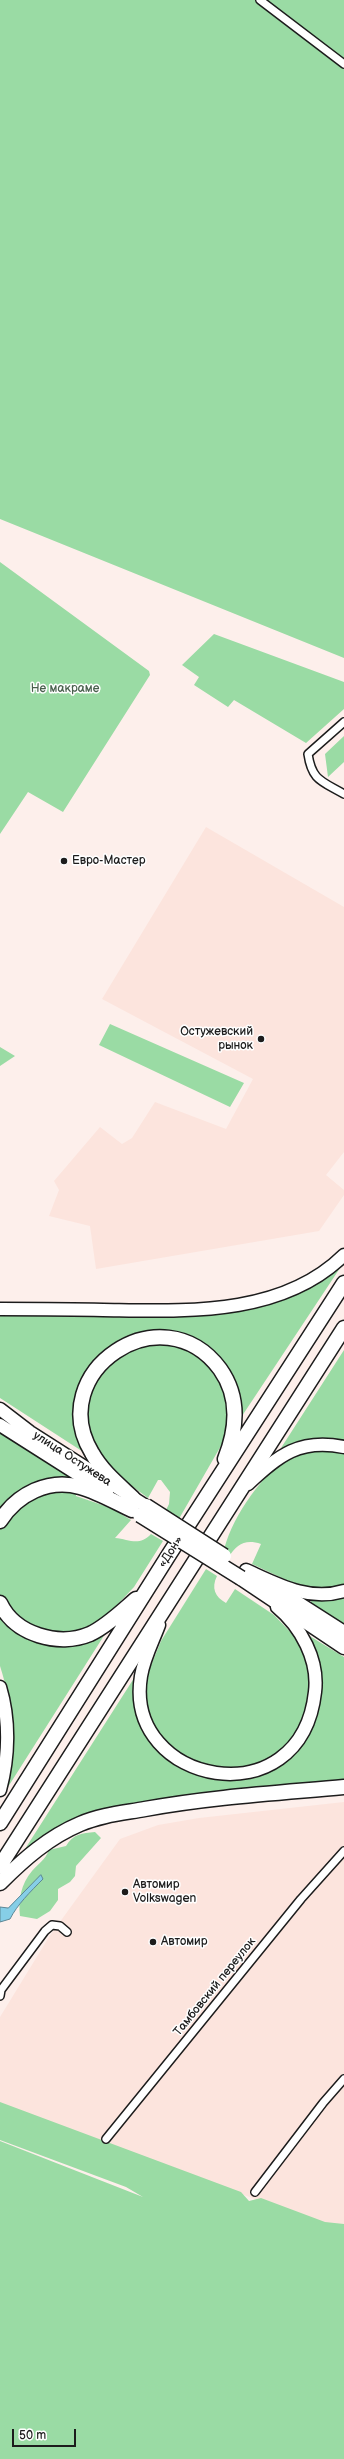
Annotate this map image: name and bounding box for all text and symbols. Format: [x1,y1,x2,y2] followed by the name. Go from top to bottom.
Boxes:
[31,682,99,696] park label: Не макраме
[72,854,146,868] place label: Евро-Мастер
[59,856,69,866] marker: Евро-Мастер
[180,1025,253,1053] place label: Остужевский рынок
[256,1034,266,1044] marker: Остужевский рынок
[30,1428,114,1490] street label: улица Остужева
[156,1534,186,1570] street label: «Дон»
[133,1878,196,1906] place label: Автомир Volkswagen
[120,1887,130,1897] marker: Автомир Volkswagen
[161,1935,208,1949] place label: Автомир
[171,1935,259,2039] street label: Тамбовский переулок
[148,1937,158,1947] marker: Автомир
[14,2421,78,2447] scale bar
[19,2428,46,2443] text: 50 m

